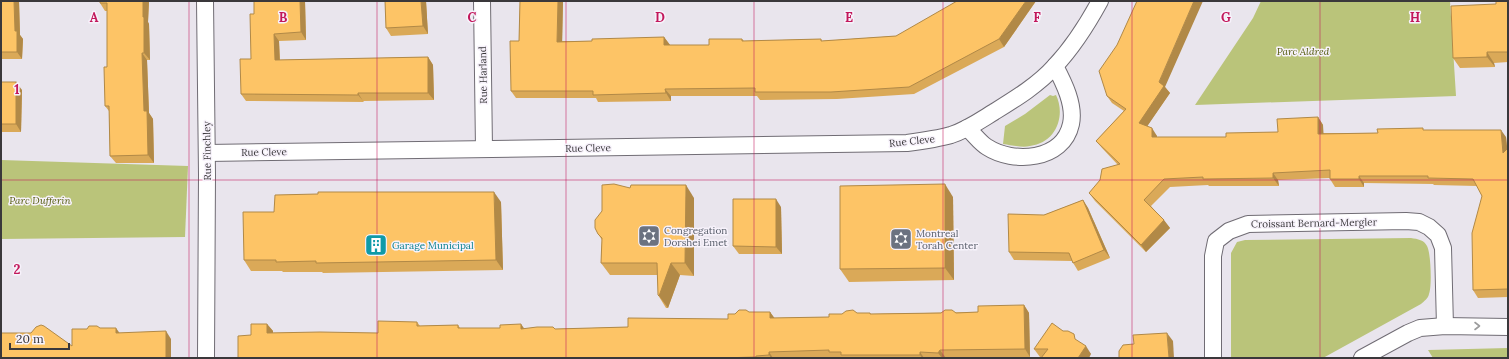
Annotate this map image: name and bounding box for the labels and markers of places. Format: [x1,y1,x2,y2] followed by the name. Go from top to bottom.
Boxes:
[636,223,662,249] synagogue icon: Congregation Dorshei Emet
[664,224,728,249] place label: Congregation Dorshei Emet
[888,226,914,252] synagogue icon: Montreal Torah Center
[916,227,978,252] place label: Montreal Torah Center
[363,232,389,258] building icon: Garage Municipal
[392,239,474,252] place label: Garage Municipal

